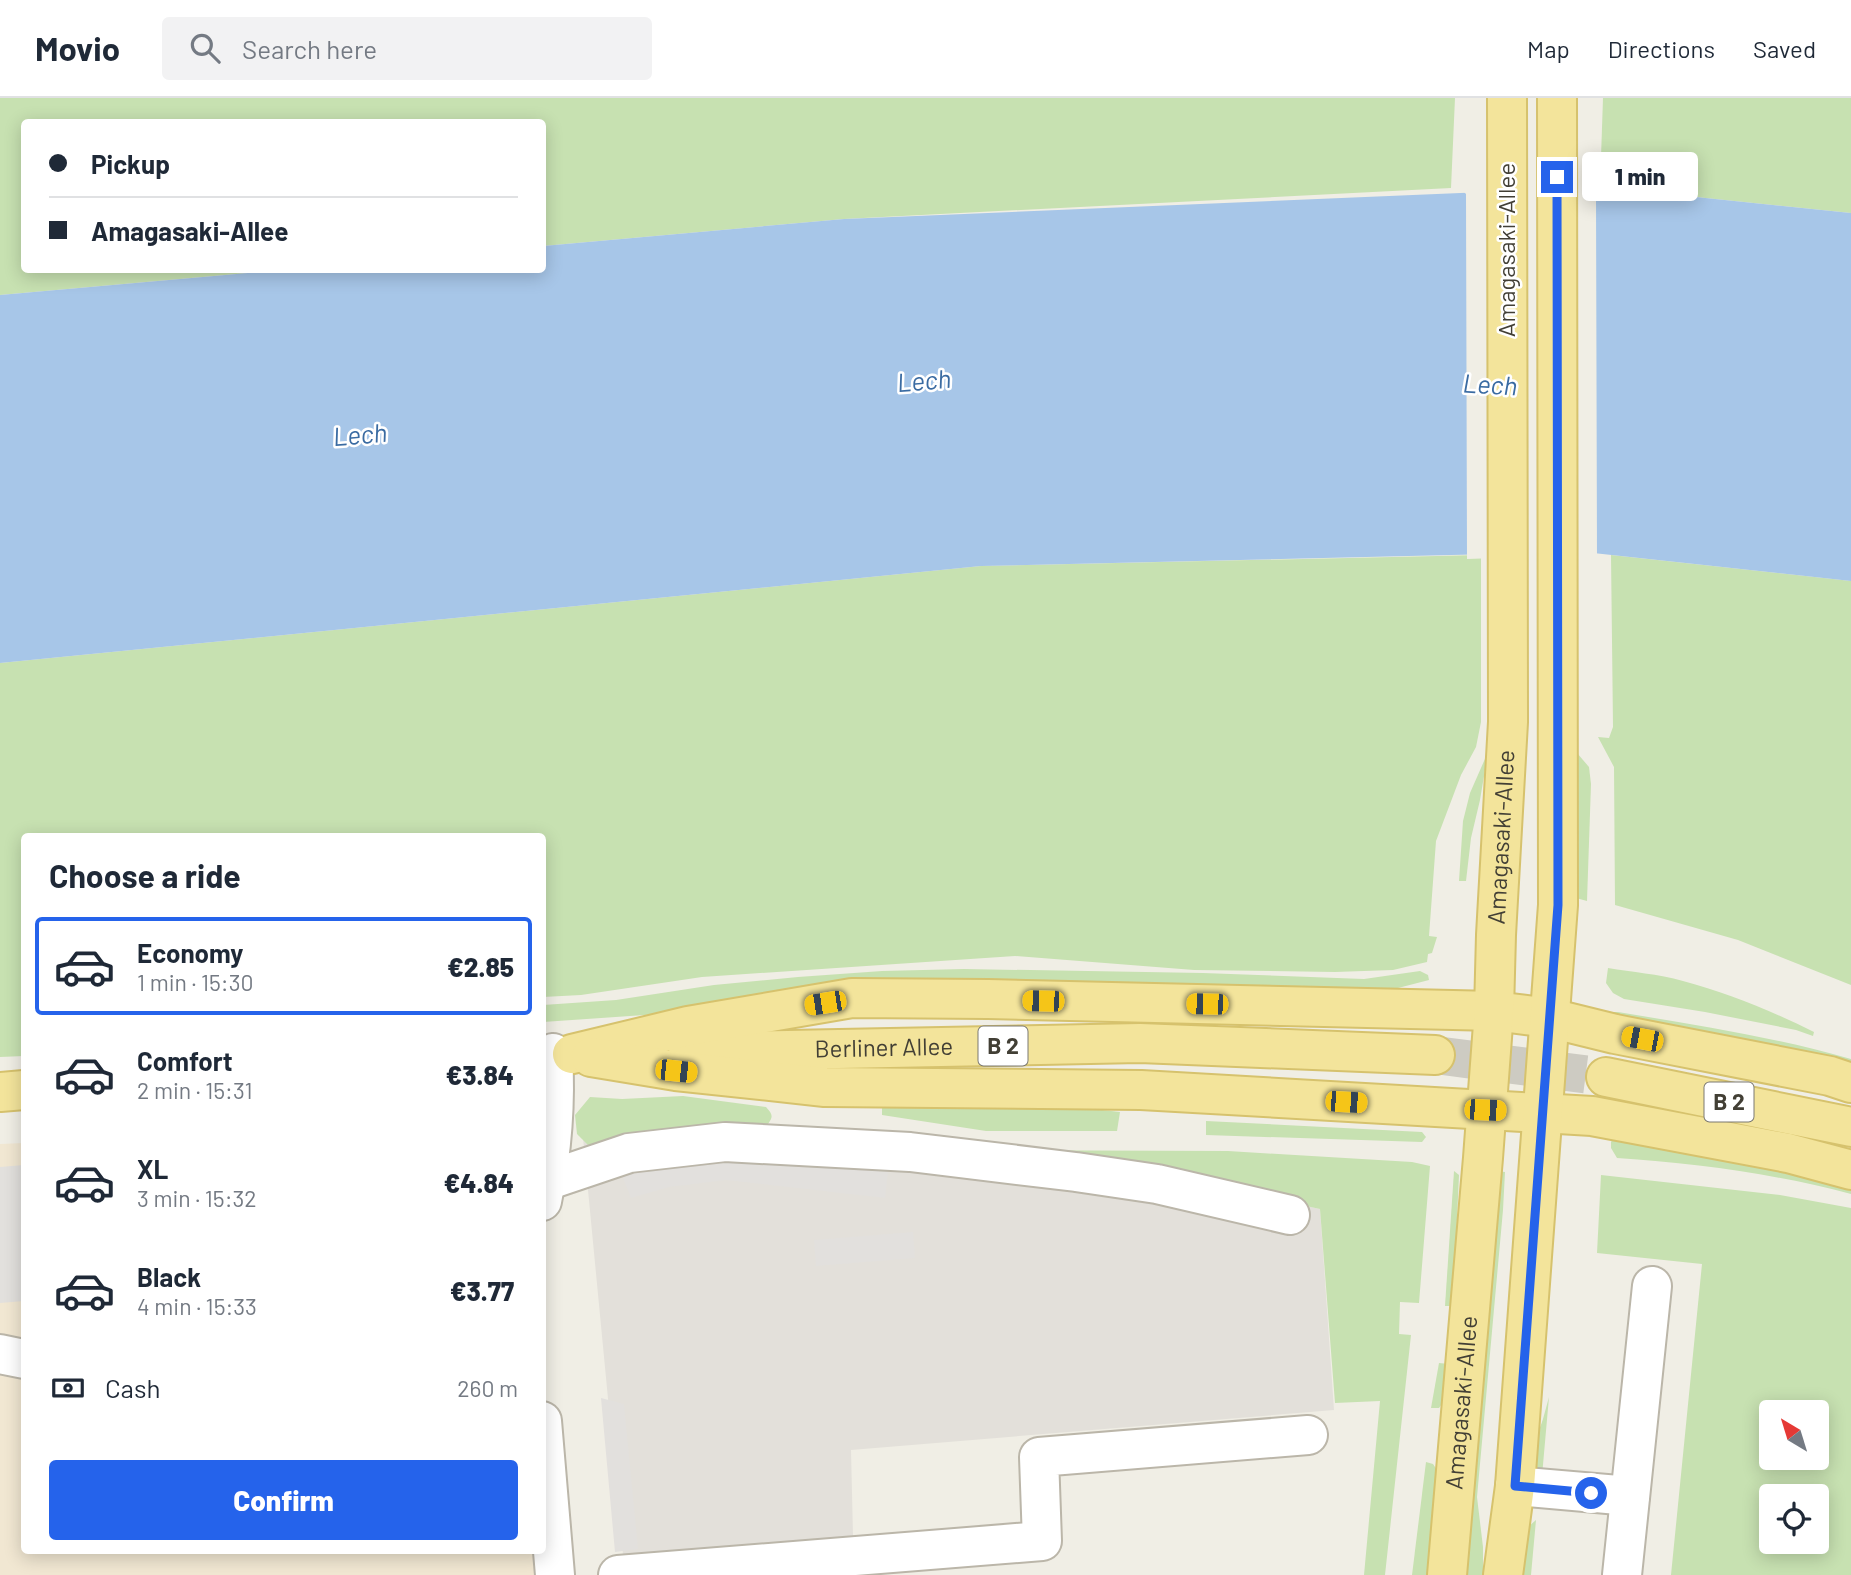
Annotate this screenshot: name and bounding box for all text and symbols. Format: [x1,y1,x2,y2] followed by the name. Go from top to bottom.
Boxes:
[162,17,652,80] search box
[35,28,120,68] text: Movio
[186,29,224,67] icon: search
[242,33,377,64] text: Search here
[1527,34,1570,63] text: Map
[1608,34,1715,63] text: Directions
[1753,34,1816,63] text: Saved
[91,148,170,179] text: Pickup
[1582,153,1697,202] callout: 1 min
[1541,161,1573,193] route end
[1615,162,1665,190] text: 1 min
[1491,163,1520,337] street label: Amagasaki-Allee
[91,215,289,246] text: Amagasaki-Allee
[895,362,952,397] water label: Lech
[1462,367,1518,400] water label: Lech
[331,416,388,451] water label: Lech
[1481,749,1519,925] street label: Amagasaki-Allee
[49,856,241,894] text: Choose a ride
[53,935,116,998] icon: car
[137,937,243,968] text: Economy
[447,951,514,982] text: €2.85
[137,968,253,996] text: 1 min · 15:30
[803,989,848,1017] car
[1022,990,1065,1012] car
[1186,993,1229,1015] car
[1620,1025,1665,1053] car
[978,1026,1028,1065] road number: B 2
[814,1031,954,1062] street label: Berliner Allee
[53,1043,116,1106] icon: car
[137,1045,233,1076] text: Comfort
[655,1058,698,1084] car
[446,1059,514,1090] text: €3.84
[137,1076,253,1104] text: 2 min · 15:31
[1704,1082,1754,1121] road number: B 2
[1325,1090,1368,1114] car
[1464,1099,1507,1121] car
[53,1151,116,1214] icon: car
[137,1153,168,1184] text: XL
[444,1167,514,1198] text: €4.84
[137,1184,257,1212] text: 3 min · 15:32
[53,1259,116,1322] icon: car
[137,1261,201,1292] text: Black
[450,1275,514,1306] text: €3.77
[137,1292,257,1320] text: 4 min · 15:33
[1438,1314,1482,1491] street label: Amagasaki-Allee
[49,1369,87,1407] icon: cash
[105,1372,160,1403] text: Cash
[457,1374,518,1402] text: 260 m
[1759,1400,1829,1470] north arrow
[1759,1400,1829,1554] map controls
[49,1460,518,1540] button: Confirm
[1575,1477,1607,1509] route start
[1759,1484,1829,1554] button: locate

